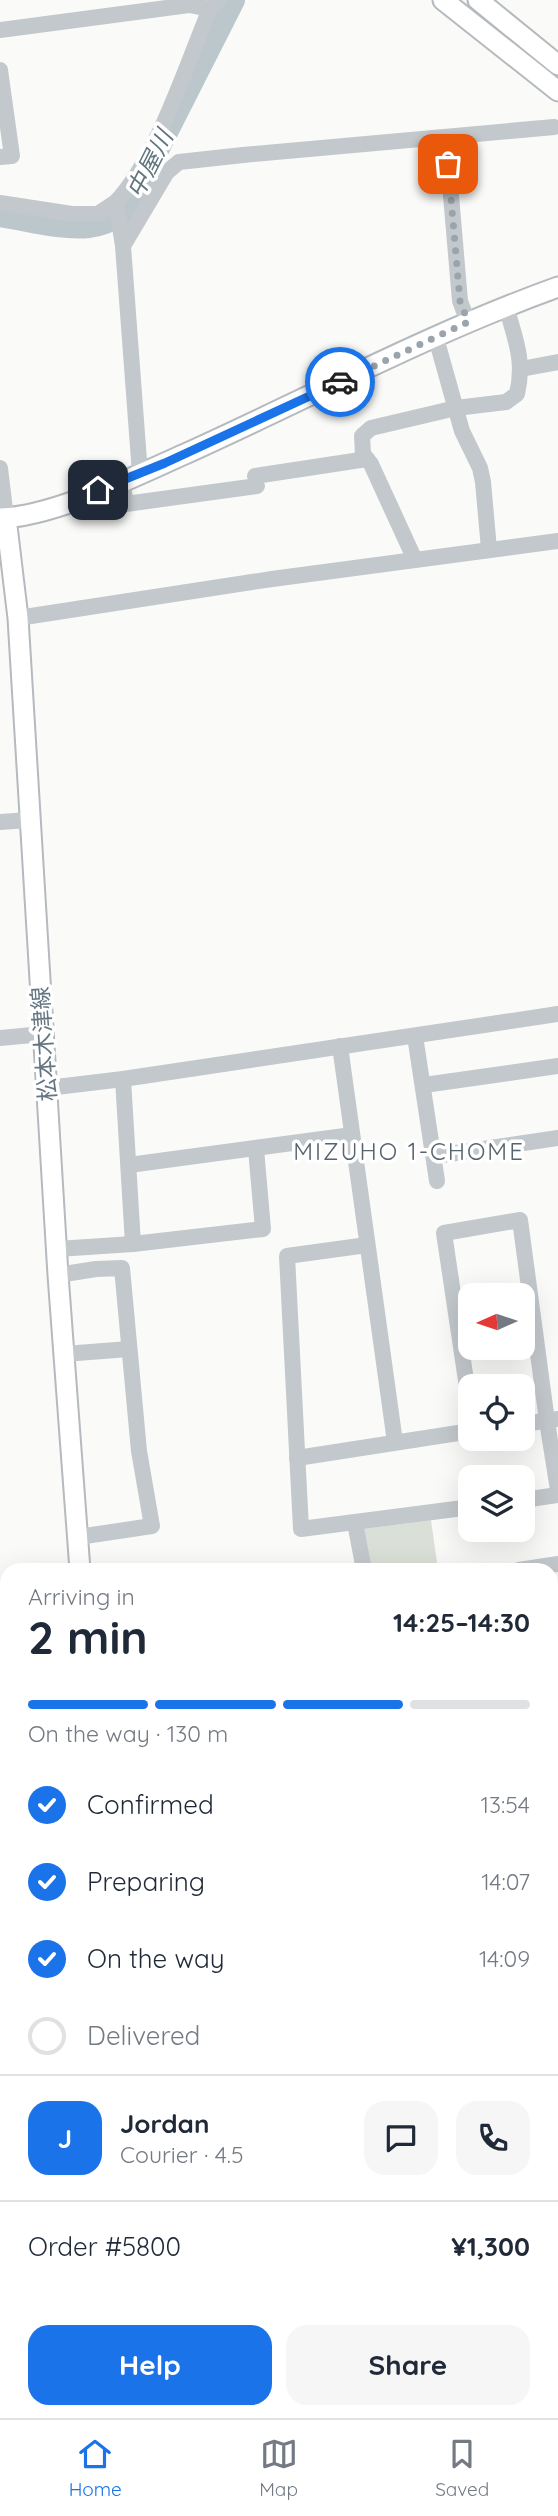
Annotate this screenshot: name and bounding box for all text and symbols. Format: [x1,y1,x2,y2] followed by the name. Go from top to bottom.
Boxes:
[119,122,180,202] water label: 中屋川
[418,134,478,194] pin
[429,145,467,183] icon: bag
[305,347,375,417] courier
[321,363,359,401] icon: car
[68,460,128,520] pin
[79,471,117,509] icon: home
[25,986,62,1102] street label: 松本木津線
[293,1136,525,1166] district label: MIZUHO 1-CHOME
[458,1283,536,1360] north arrow
[458,1283,535,1542] map controls
[458,1374,535,1451] button: locate
[458,1465,535,1542] button: layers
[28,1582,135,1611] text: Arriving in
[393,1606,530,1639] text: 14:25–14:30
[28,1608,148,1666] text: 2 min
[28,1719,228,1748] text: On the way · 130 m
[28,1786,66,1824] icon: check
[87,1788,214,1821] text: Confirmed
[480,1790,530,1819] text: 13:54
[28,1863,66,1901] icon: check
[87,1865,205,1898] text: Preparing
[481,1867,530,1896] text: 14:07
[28,1940,66,1978] icon: check
[87,1942,225,1975] text: On the way
[479,1944,530,1973] text: 14:09
[87,2019,200,2052] text: Delivered
[364,2101,438,2175] button: chat
[456,2101,530,2175] button: phone
[120,2107,209,2140] text: Jordan
[58,2122,72,2155] text: J
[120,2140,244,2169] text: Courier · 4.5
[28,2230,181,2263] text: Order #5800
[451,2230,530,2263] text: ¥1,300
[28,2325,272,2405] button: Help
[286,2325,530,2405] button: Share
[69,2435,122,2501] tab: Home
[259,2435,298,2501] tab: Map
[435,2435,489,2501] tab: Saved

